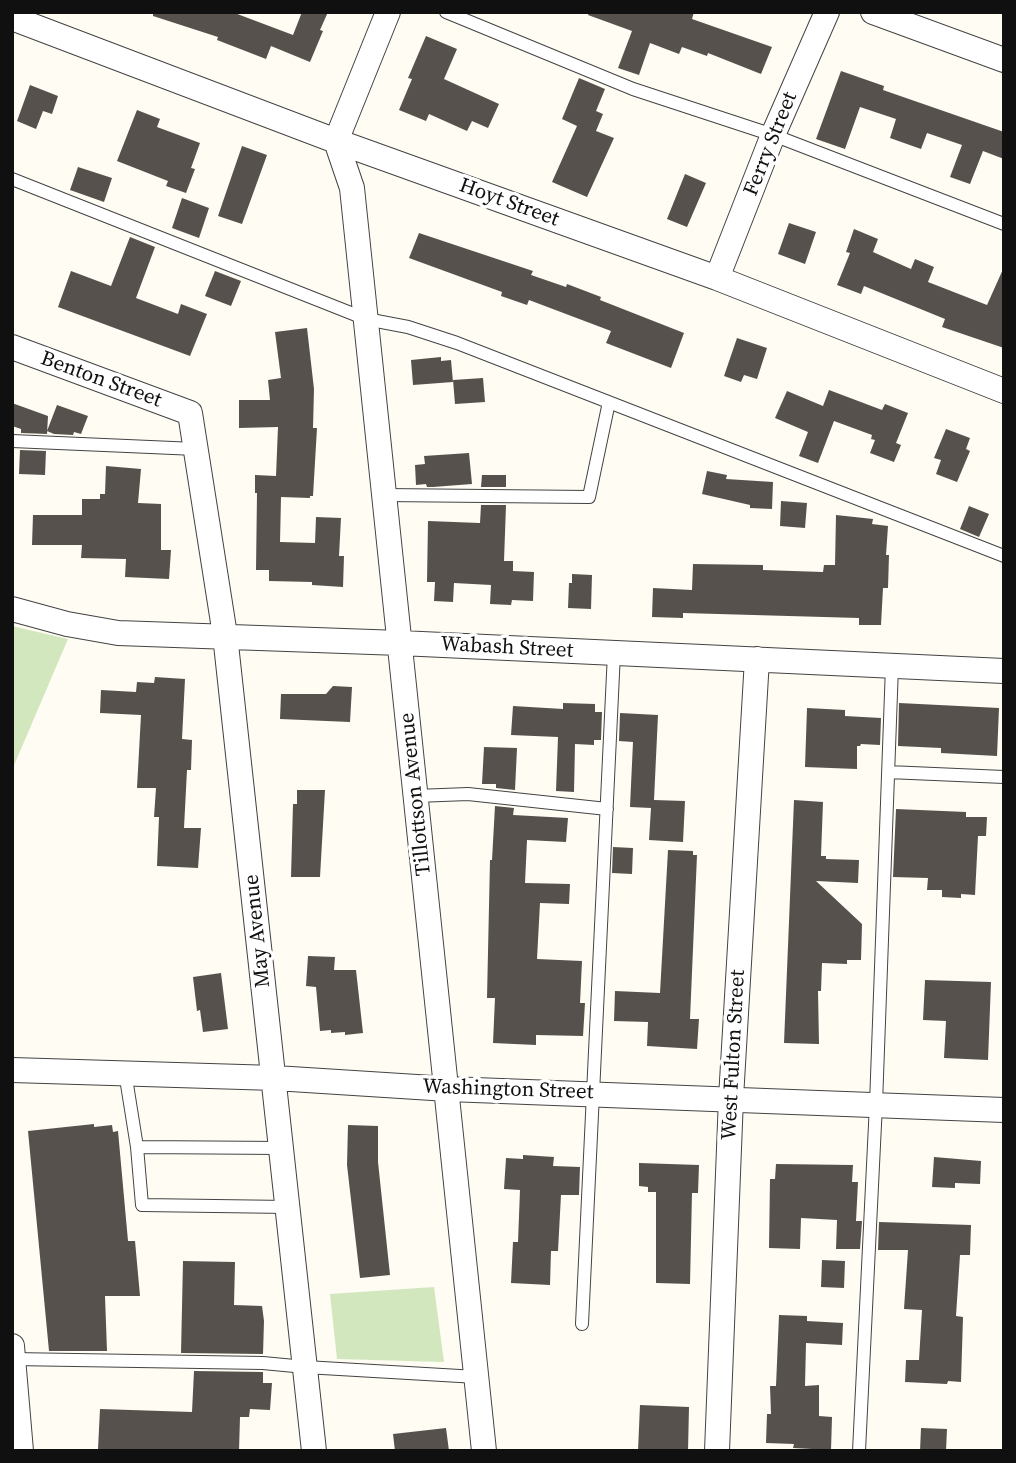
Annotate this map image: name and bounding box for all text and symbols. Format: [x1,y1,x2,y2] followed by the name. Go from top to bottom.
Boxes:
[739,88,803,200] street label: Ferry Street
[456,173,562,233] street label: Hoyt Street
[37,346,165,414] street label: Benton Street
[440,632,574,664] street label: Wabash Street
[395,711,437,877] street label: Tillottson Avenue
[240,873,276,989] street label: May Avenue
[717,969,751,1141] street label: West Fulton Street
[422,1074,594,1106] street label: Washington Street

